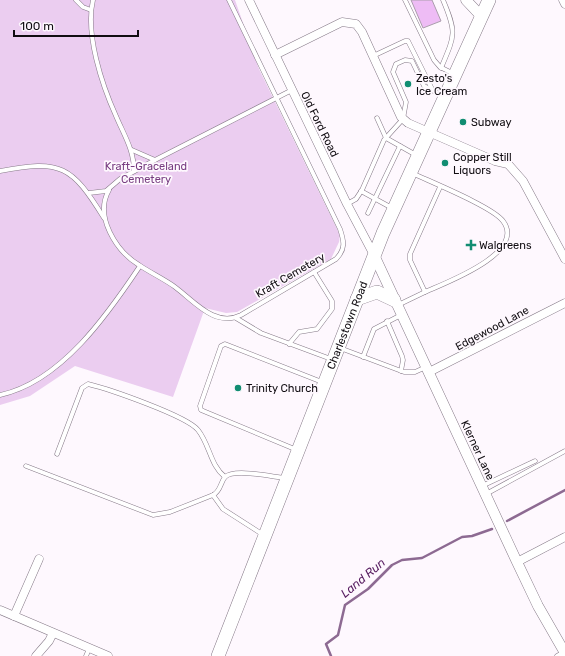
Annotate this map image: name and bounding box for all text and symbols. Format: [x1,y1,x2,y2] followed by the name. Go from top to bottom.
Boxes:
[14,12,138,38] scale bar
[20,19,54,33] text: 100 m
[416,72,468,98] place label: Zesto's Ice Cream
[403,79,413,89] marker: Zesto's Ice Cream
[298,89,341,159] street label: Old Ford Road
[471,116,512,129] place label: Subway
[458,117,468,127] marker: Subway
[453,151,512,177] place label: Copper Still Liquors
[440,158,450,168] marker: Copper Still Liquors
[105,160,187,186] park label: Kraft-Graceland Cemetery
[479,239,532,252] place label: Walgreens
[466,240,476,250] marker: Walgreens
[253,250,327,301] street label: Kraft Cemetery
[324,280,371,371] street label: Charlestown Road
[453,304,531,353] street label: Edgewood Lane
[246,382,318,395] place label: Trinity Church
[233,383,243,393] marker: Trinity Church
[458,418,497,482] street label: Klerner Lane
[338,555,388,601] water label: Land Run

